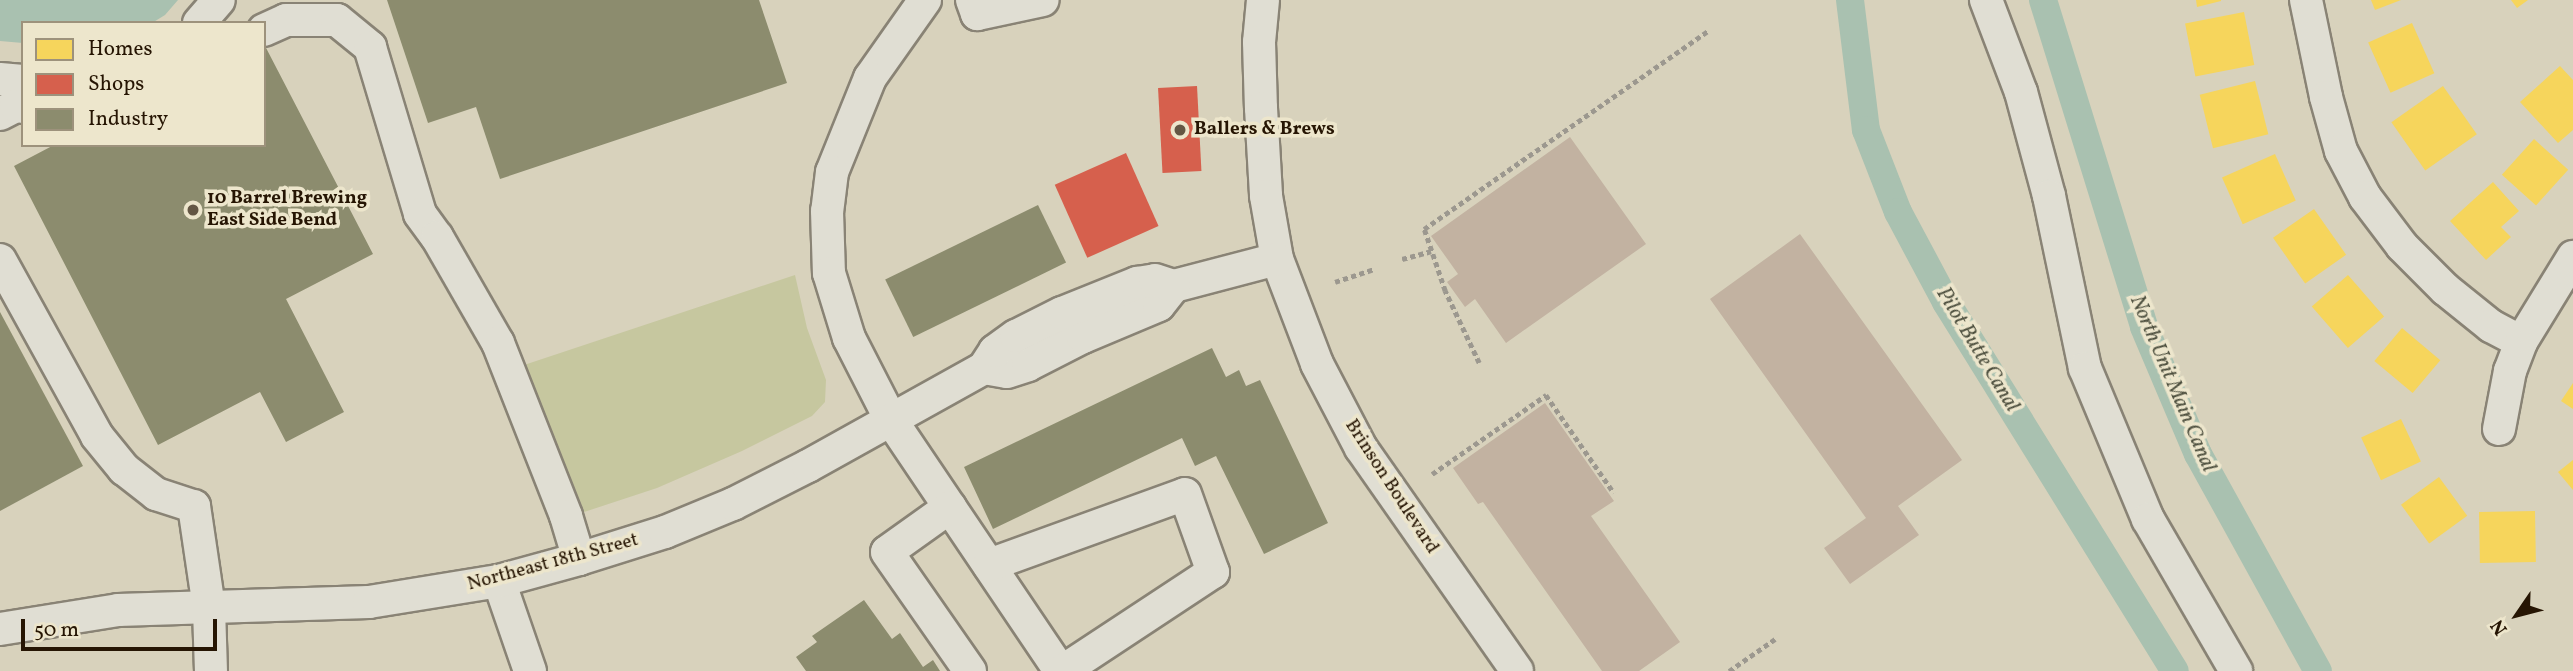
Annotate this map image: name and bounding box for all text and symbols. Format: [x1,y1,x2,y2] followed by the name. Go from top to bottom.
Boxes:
[21,21,266,147] legend
[88,35,153,64] text: Homes
[88,70,144,99] text: Shops
[88,105,168,134] text: Industry
[1194,119,1335,141] place label: Ballers & Brews
[1172,122,1188,138] marker: Ballers & Brews
[207,188,367,232] place label: 10 Barrel Brewing East Side Bend
[185,202,201,218] marker: 10 Barrel Brewing East Side Bend
[1930,283,2024,417] water label: Pilot Butte Canal
[2123,292,2221,476] water label: North Unit Main Canal
[1339,416,1443,558] street label: Brinson Boulevard
[465,529,641,597] street label: Northeast 18th Street
[2482,580,2552,650] north arrow
[24,604,220,648] scale bar
[2485,614,2514,640] text: N
[34,616,79,645] text: 50 m

